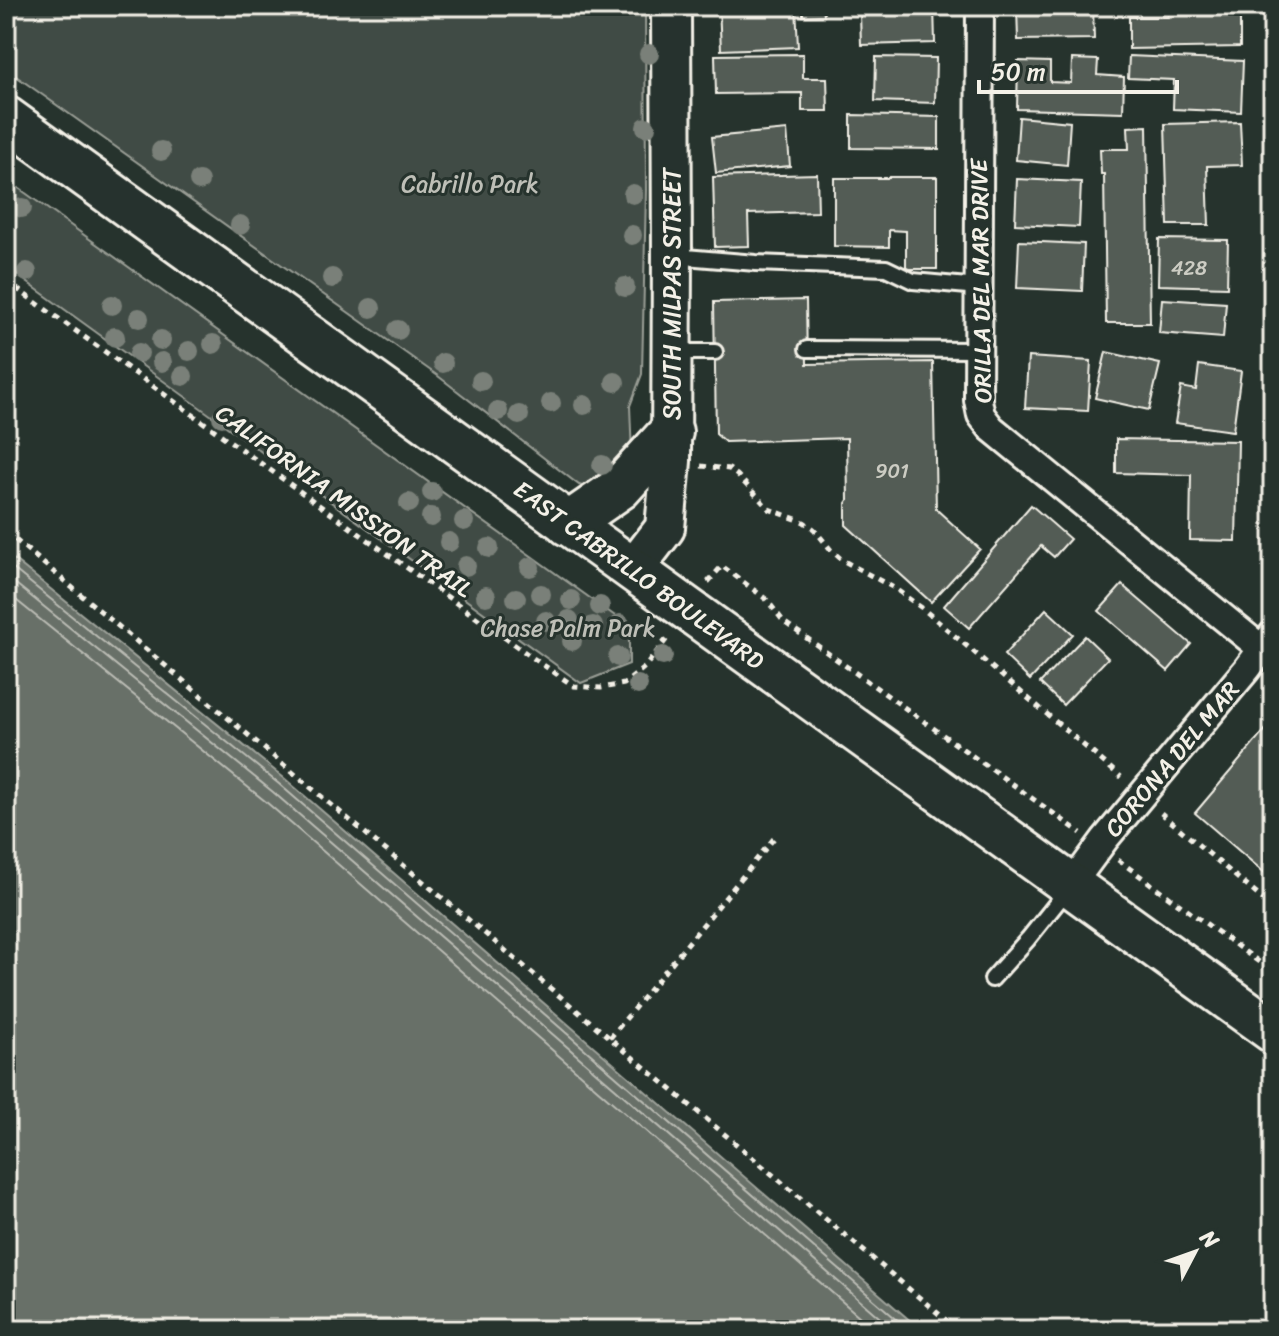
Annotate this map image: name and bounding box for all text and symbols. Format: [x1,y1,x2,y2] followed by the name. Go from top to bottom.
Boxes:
[979,44,1177,94] scale bar
[991,51,1046,93] text: 50 m
[958,157,1004,403] street label: ORILLA DEL MAR DRIVE
[401,163,539,205] park label: Cabrillo Park
[651,167,693,420] street label: SOUTH MILPAS STREET
[1171,251,1207,286] house number: 428
[206,393,482,609] street label: CALIFORNIA MISSION TRAIL
[875,454,909,489] house number: 901
[504,469,774,681] street label: EAST CABRILLO BOULEVARD
[480,607,656,649] park label: Chase Palm Park
[1094,671,1251,847] street label: CORONA DEL MAR
[1155,1212,1235,1292] north arrow
[1189,1220,1230,1258] text: N

